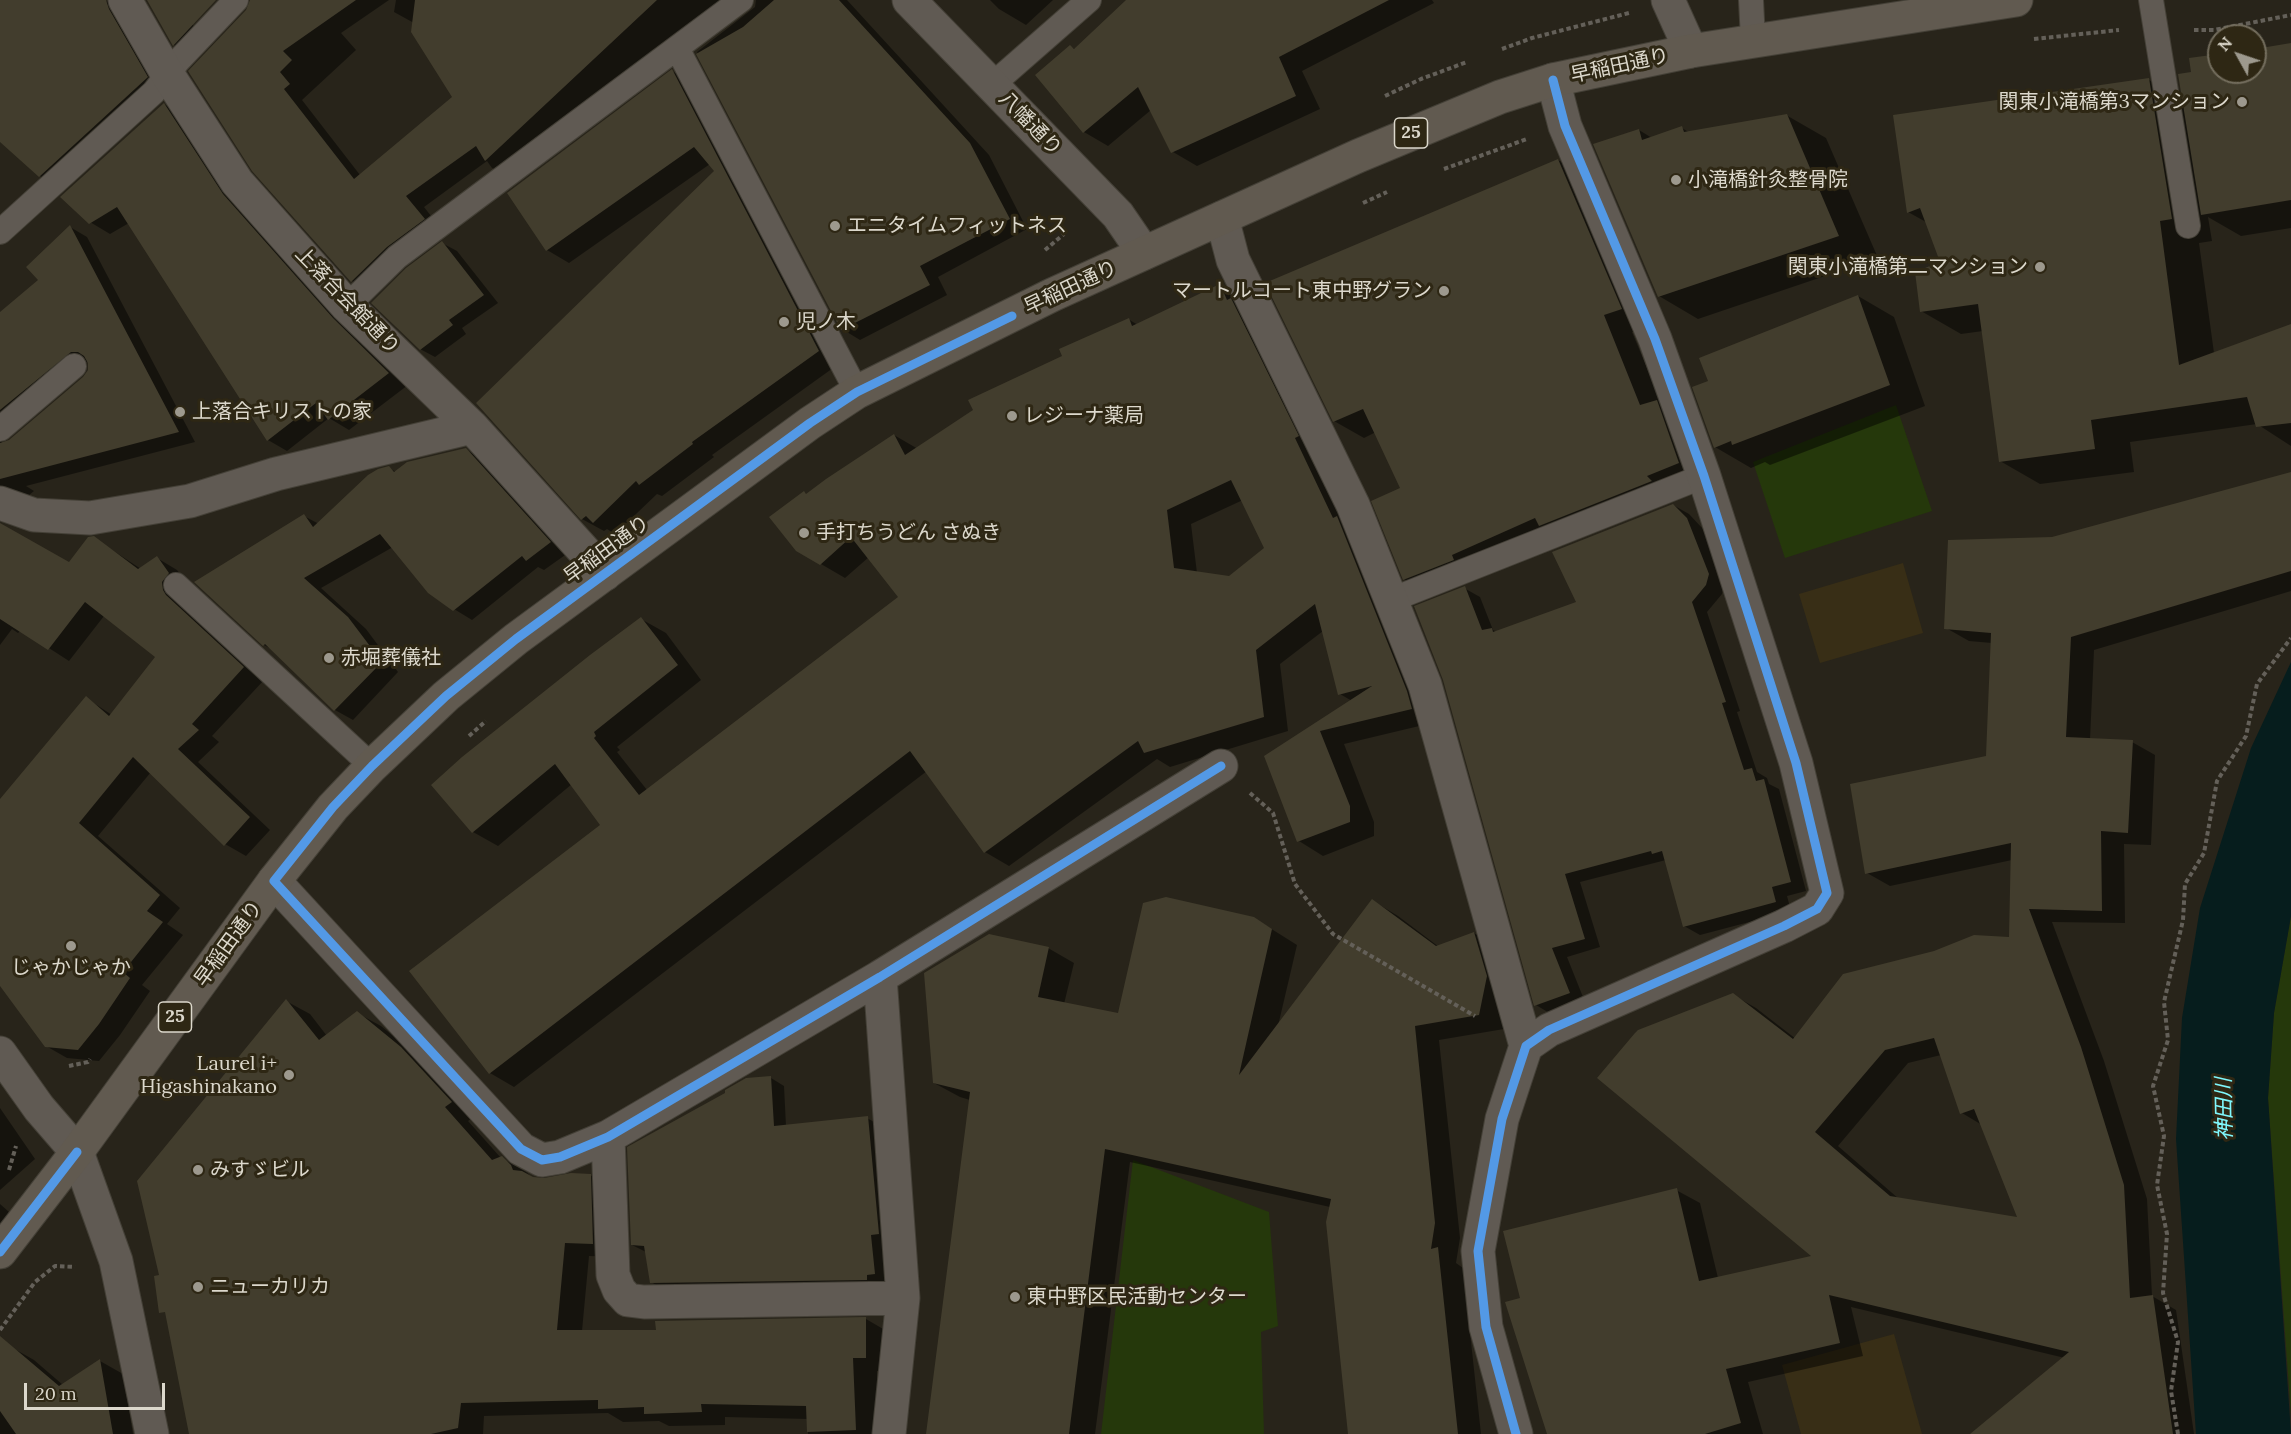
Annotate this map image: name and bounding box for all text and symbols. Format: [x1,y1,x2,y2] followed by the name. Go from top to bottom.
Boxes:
[2207,24,2267,84] north arrow
[2213,33,2236,55] text: N
[1569,44,1671,88] street label: 早稲田通り
[994,87,1066,161] street label: 八幡通り
[1999,90,2230,114] place label: 関東小滝橋第3マンション
[2235,95,2249,109] marker: 関東小滝橋第3マンション
[1394,118,1428,148] road number: 25
[1688,168,1848,192] place label: 小滝橋針灸整骨院
[1669,173,1683,187] marker: 小滝橋針灸整骨院
[847,214,1067,238] place label: エニタイムフィットネス
[828,219,842,233] marker: エニタイムフィットネス
[290,242,404,360] street label: 上落合会館通り
[1788,255,2028,279] place label: 関東小滝橋第二マンション
[1021,256,1121,320] street label: 早稲田通り
[2033,260,2047,274] marker: 関東小滝橋第二マンション
[1172,279,1432,303] place label: マートルコート東中野グラン
[1437,284,1451,298] marker: マートルコート東中野グラン
[796,310,856,334] place label: 児ノ木
[777,315,791,329] marker: 児ノ木
[192,400,372,424] place label: 上落合キリストの家
[1024,404,1144,428] place label: レジーナ薬局
[173,405,187,419] marker: 上落合キリストの家
[1005,409,1019,423] marker: レジーナ薬局
[559,511,655,589] street label: 早稲田通り
[816,521,1001,545] place label: 手打ちうどん さぬき
[797,526,811,540] marker: 手打ちうどん さぬき
[341,646,441,670] place label: 赤堀葬儀社
[322,651,336,665] marker: 赤堀葬儀社
[190,896,268,992] street label: 早稲田通り
[64,939,78,953] marker: じゃかじゃか
[11,956,131,980] place label: じゃかじゃか
[158,1002,192,1032] road number: 25
[140,1052,277,1099] place label: Laurel i+ Higashinakano
[282,1068,296,1082] marker: Laurel i+ Higashinakano
[2212,1077,2238,1141] water label: 神田川
[210,1158,310,1182] place label: みすゞビル
[191,1163,205,1177] marker: みすゞビル
[210,1275,330,1299] place label: ニューカリカ
[191,1280,205,1294] marker: ニューカリカ
[1027,1285,1247,1309] place label: 東中野区民活動センター
[1008,1290,1022,1304] marker: 東中野区民活動センター
[27,1371,168,1409] scale bar
[35,1382,77,1405] text: 20 m

